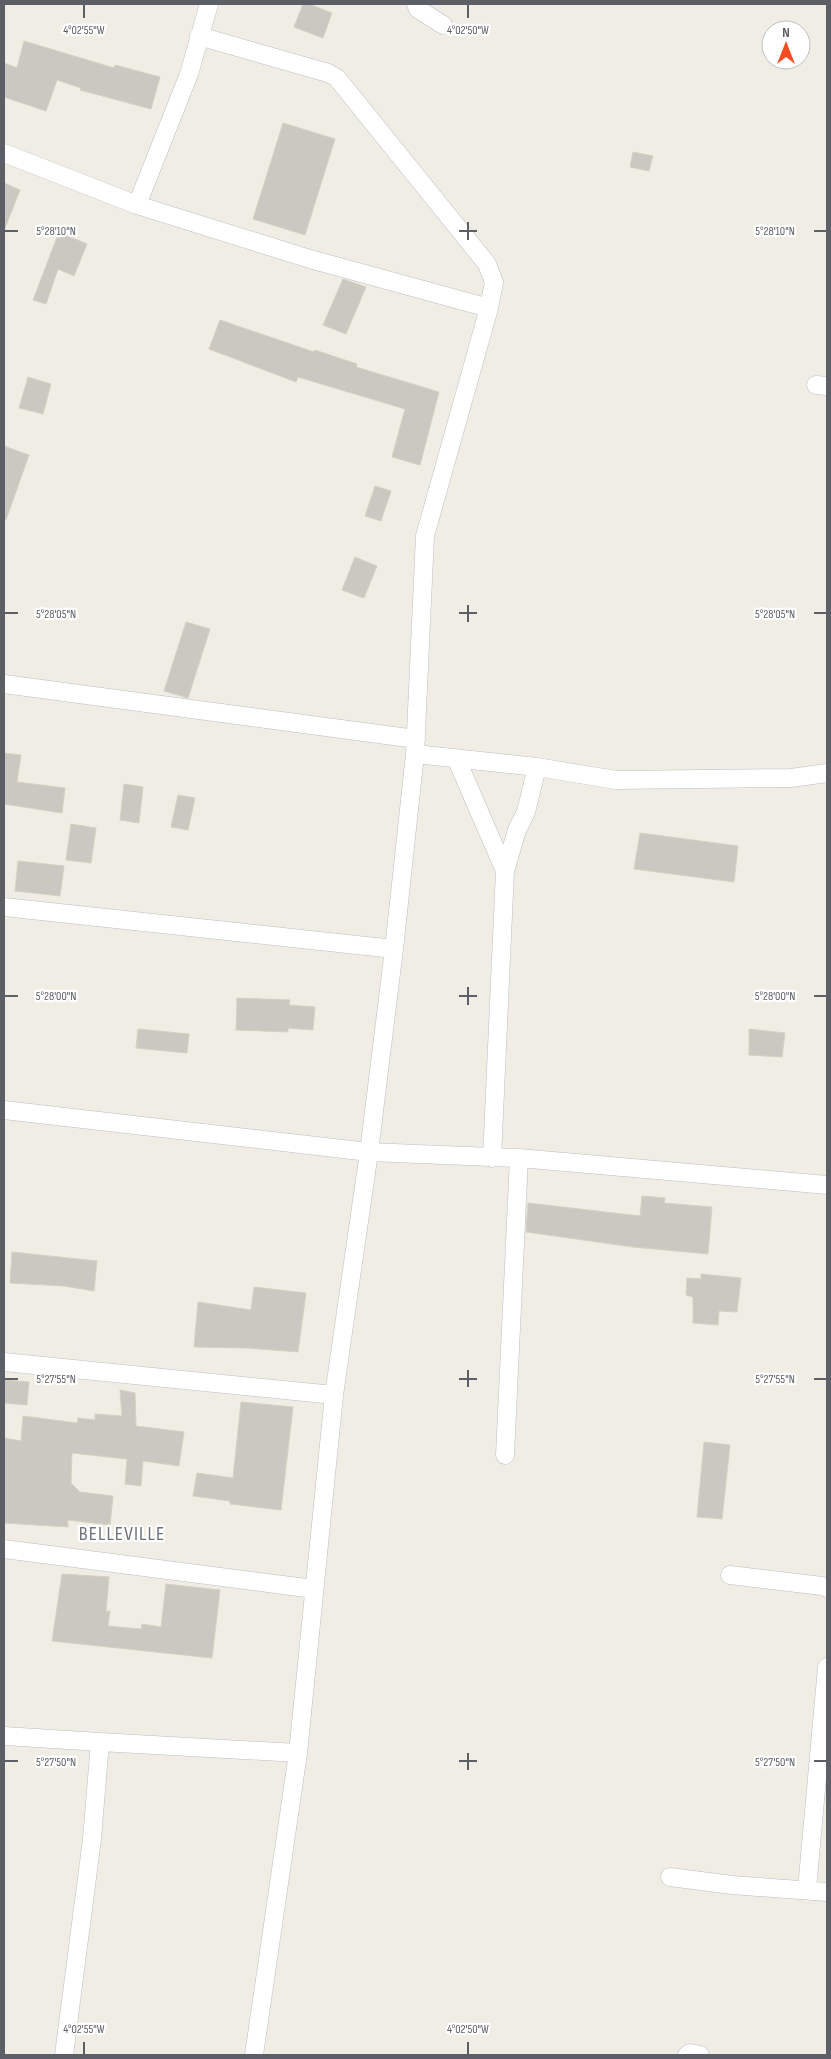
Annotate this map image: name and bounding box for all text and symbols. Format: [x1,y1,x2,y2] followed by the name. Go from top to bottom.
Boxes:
[761,20,811,70] north arrow
[63,23,105,38] text: 4°02'55"W
[447,23,489,38] text: 4°02'50"W
[782,24,790,41] text: N
[36,224,76,239] text: 5°28'10"N
[755,224,795,239] text: 5°28'10"N
[36,607,76,622] text: 5°28'05"N
[755,607,795,622] text: 5°28'05"N
[36,989,76,1004] text: 5°28'00"N
[755,989,795,1004] text: 5°28'00"N
[36,1372,76,1387] text: 5°27'55"N
[755,1372,795,1387] text: 5°27'55"N
[79,1522,165,1546] district label: BELLEVILLE
[36,1755,76,1770] text: 5°27'50"N
[755,1755,795,1770] text: 5°27'50"N
[63,2022,105,2037] text: 4°02'55"W
[447,2022,489,2037] text: 4°02'50"W

